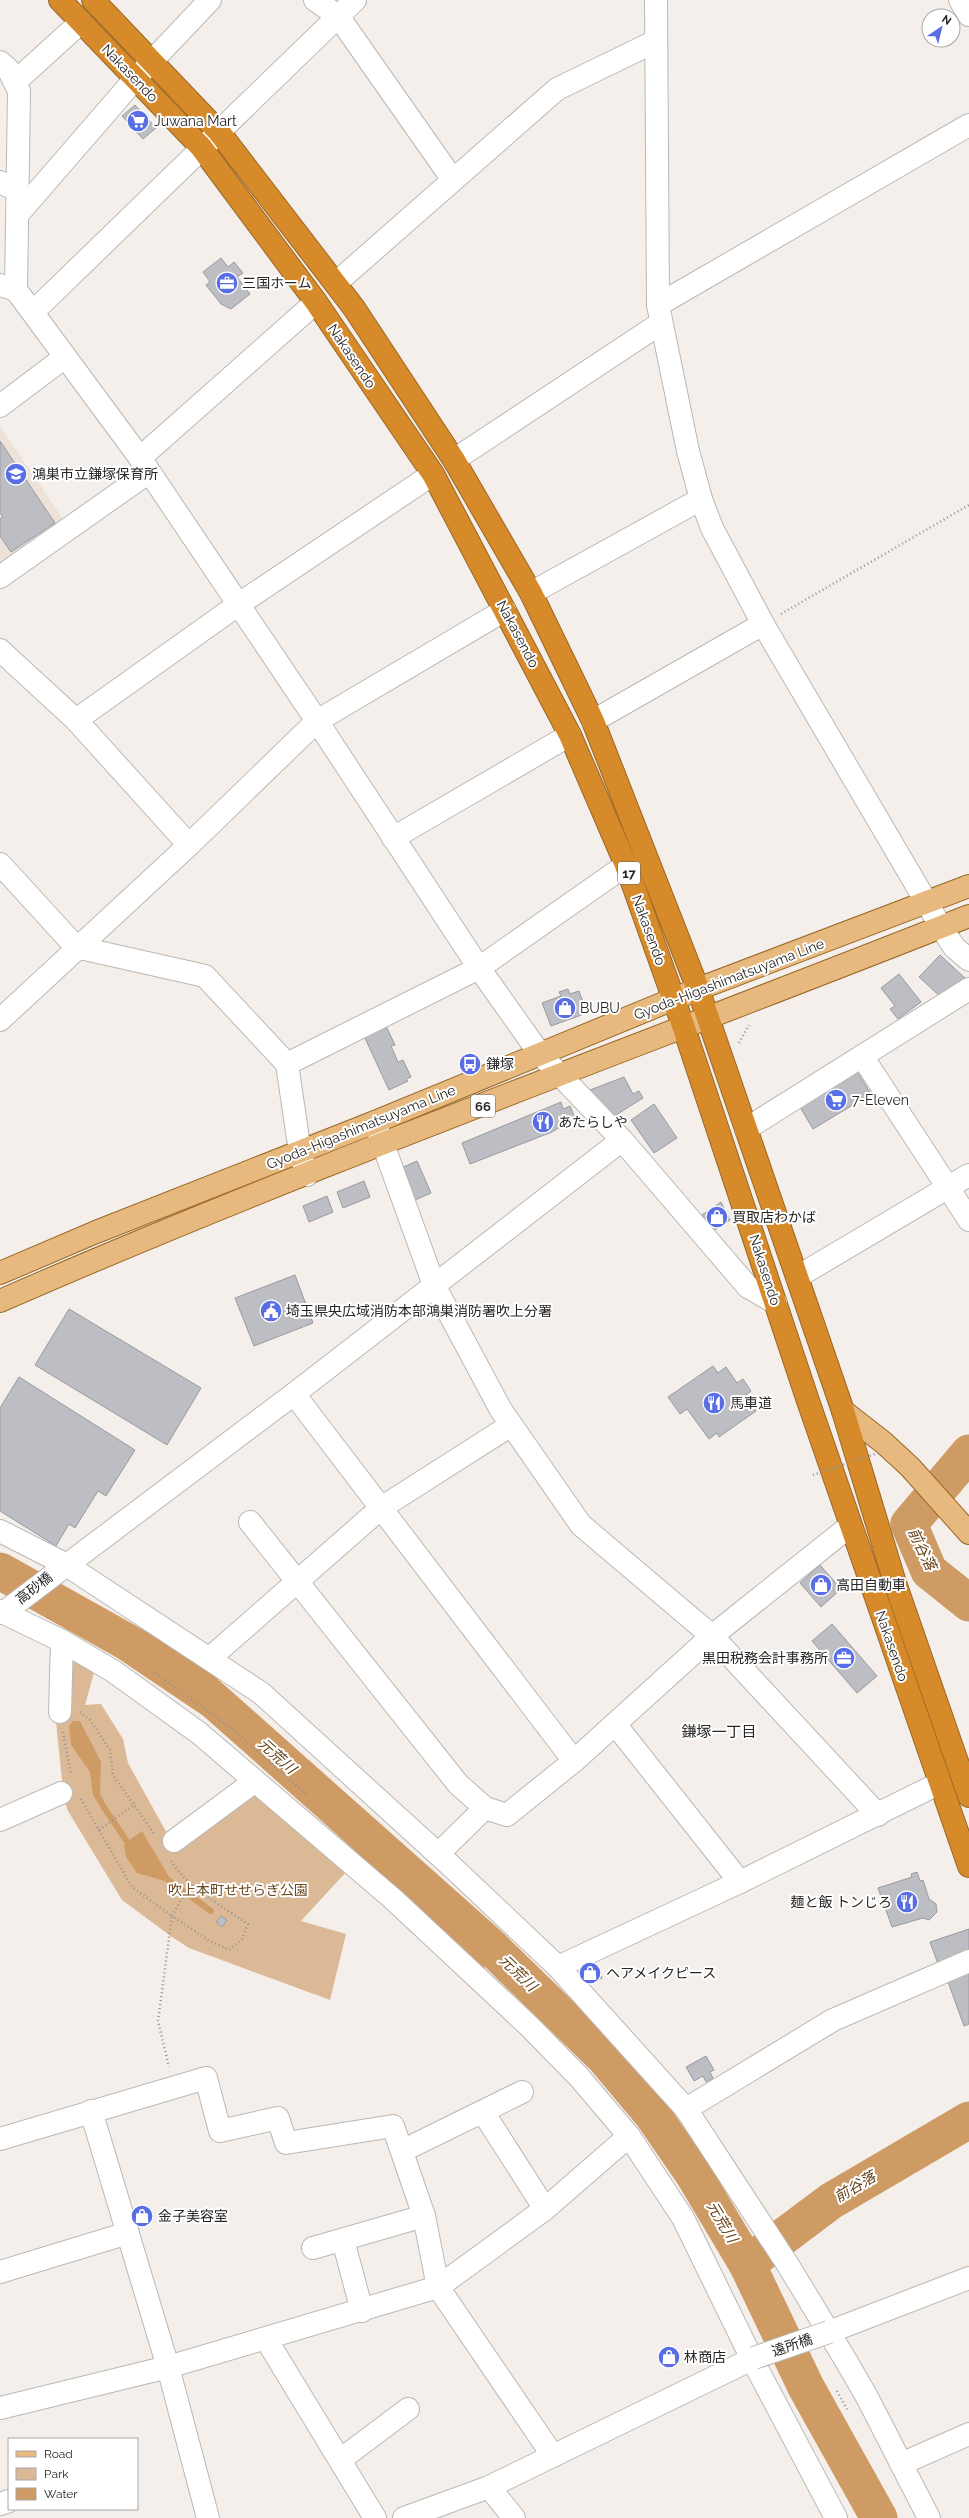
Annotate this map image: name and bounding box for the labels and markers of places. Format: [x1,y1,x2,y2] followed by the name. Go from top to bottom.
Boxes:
[125,108,151,134] supermarket icon: Juwana Mart
[154,113,237,129] place label: Juwana Mart
[214,270,240,296] office icon: 三国ホーム
[242,275,312,291] place label: 三国ホーム
[3,461,29,487] school or university icon: 鴻巣市立鎌塚保育所
[32,466,158,482] place label: 鴻巣市立鎌塚保育所
[552,995,578,1021] shop icon: BUBU
[580,1000,620,1016] place label: BUBU
[457,1051,483,1077] bus stop icon: 鎌塚
[486,1056,514,1072] place label: 鎌塚
[823,1087,849,1113] supermarket icon: 7-Eleven
[852,1092,909,1108] place label: 7-Eleven
[530,1109,556,1135] restaurant icon: あたらしや
[558,1114,628,1130] place label: あたらしや
[704,1204,730,1230] shop icon: 買取店わかば
[732,1209,816,1225] place label: 買取店わかば
[258,1298,284,1324] public building icon: 埼玉県央広域消防本部鴻巣消防署吹上分署
[286,1303,552,1319] place label: 埼玉県央広域消防本部鴻巣消防署吹上分署
[701,1390,727,1416] restaurant icon: 馬車道
[730,1395,772,1411] place label: 馬車道
[808,1572,834,1598] shop icon: 高田自動車
[836,1577,906,1593] place label: 高田自動車
[831,1645,857,1671] office icon: 黒田税務会計事務所
[702,1650,828,1666] place label: 黒田税務会計事務所
[894,1889,920,1915] restaurant icon: 麺と飯 トンじろ
[790,1894,892,1910] place label: 麺と飯 トンじろ
[577,1960,603,1986] shop icon: ヘアメイクピース
[606,1965,716,1981] place label: ヘアメイクピース
[129,2203,155,2229] shop icon: 金子美容室
[158,2208,228,2224] place label: 金子美容室
[656,2344,682,2370] shop icon: 林商店
[684,2349,726,2365] place label: 林商店

